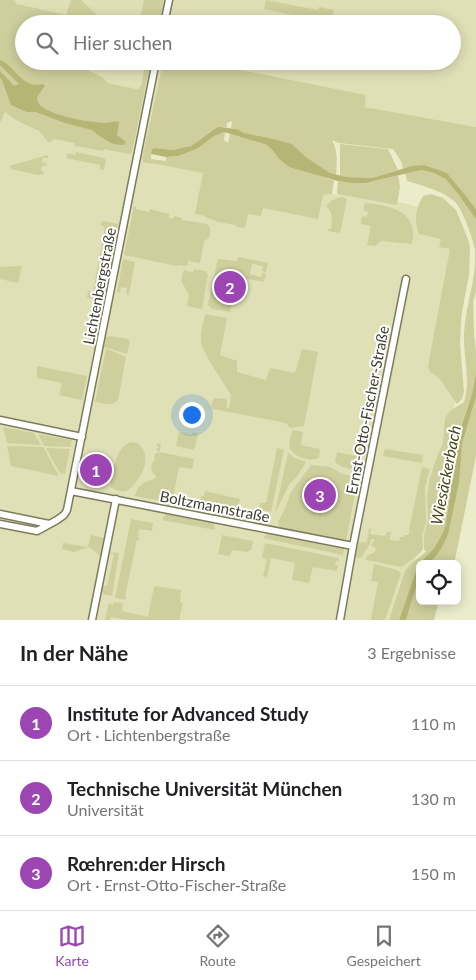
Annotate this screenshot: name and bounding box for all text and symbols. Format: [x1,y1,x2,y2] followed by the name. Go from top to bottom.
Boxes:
[15,15,461,70] search box
[33,29,61,57] icon: search
[73,31,172,54] text: Hier suchen
[79,226,119,346] street label: Lichtenbergstraße
[214,268,246,306] pin: 2
[342,324,392,496] street label: Ernst-Otto-Fischer-Straße
[179,402,205,428] your location
[426,424,464,526] water label: Wiesäckerbach
[80,451,112,489] pin: 1
[304,476,336,514] pin: 3
[159,487,272,525] street label: Boltzmannstraße
[416,560,461,605] map controls
[416,560,461,605] button: locate
[20,640,128,665] text: In der Nähe
[367,643,456,662] text: 3 Ergebnisse
[67,702,309,725] text: Institute for Advanced Study
[31,714,41,733] text: 1
[411,714,456,733] text: 110 m
[67,725,231,744] text: Ort · Lichtenbergstraße
[67,777,342,800] text: Technische Universität München
[31,789,41,808] text: 2
[411,789,456,808] text: 130 m
[67,800,144,819] text: Universität
[67,852,225,875] text: Rœhren:der Hirsch
[31,864,41,883] text: 3
[411,864,456,883] text: 150 m
[67,875,286,894] text: Ort · Ernst-Otto-Fischer-Straße
[55,922,89,969] tab: Karte
[200,922,236,969] tab: Route
[347,922,421,969] tab: Gespeichert

